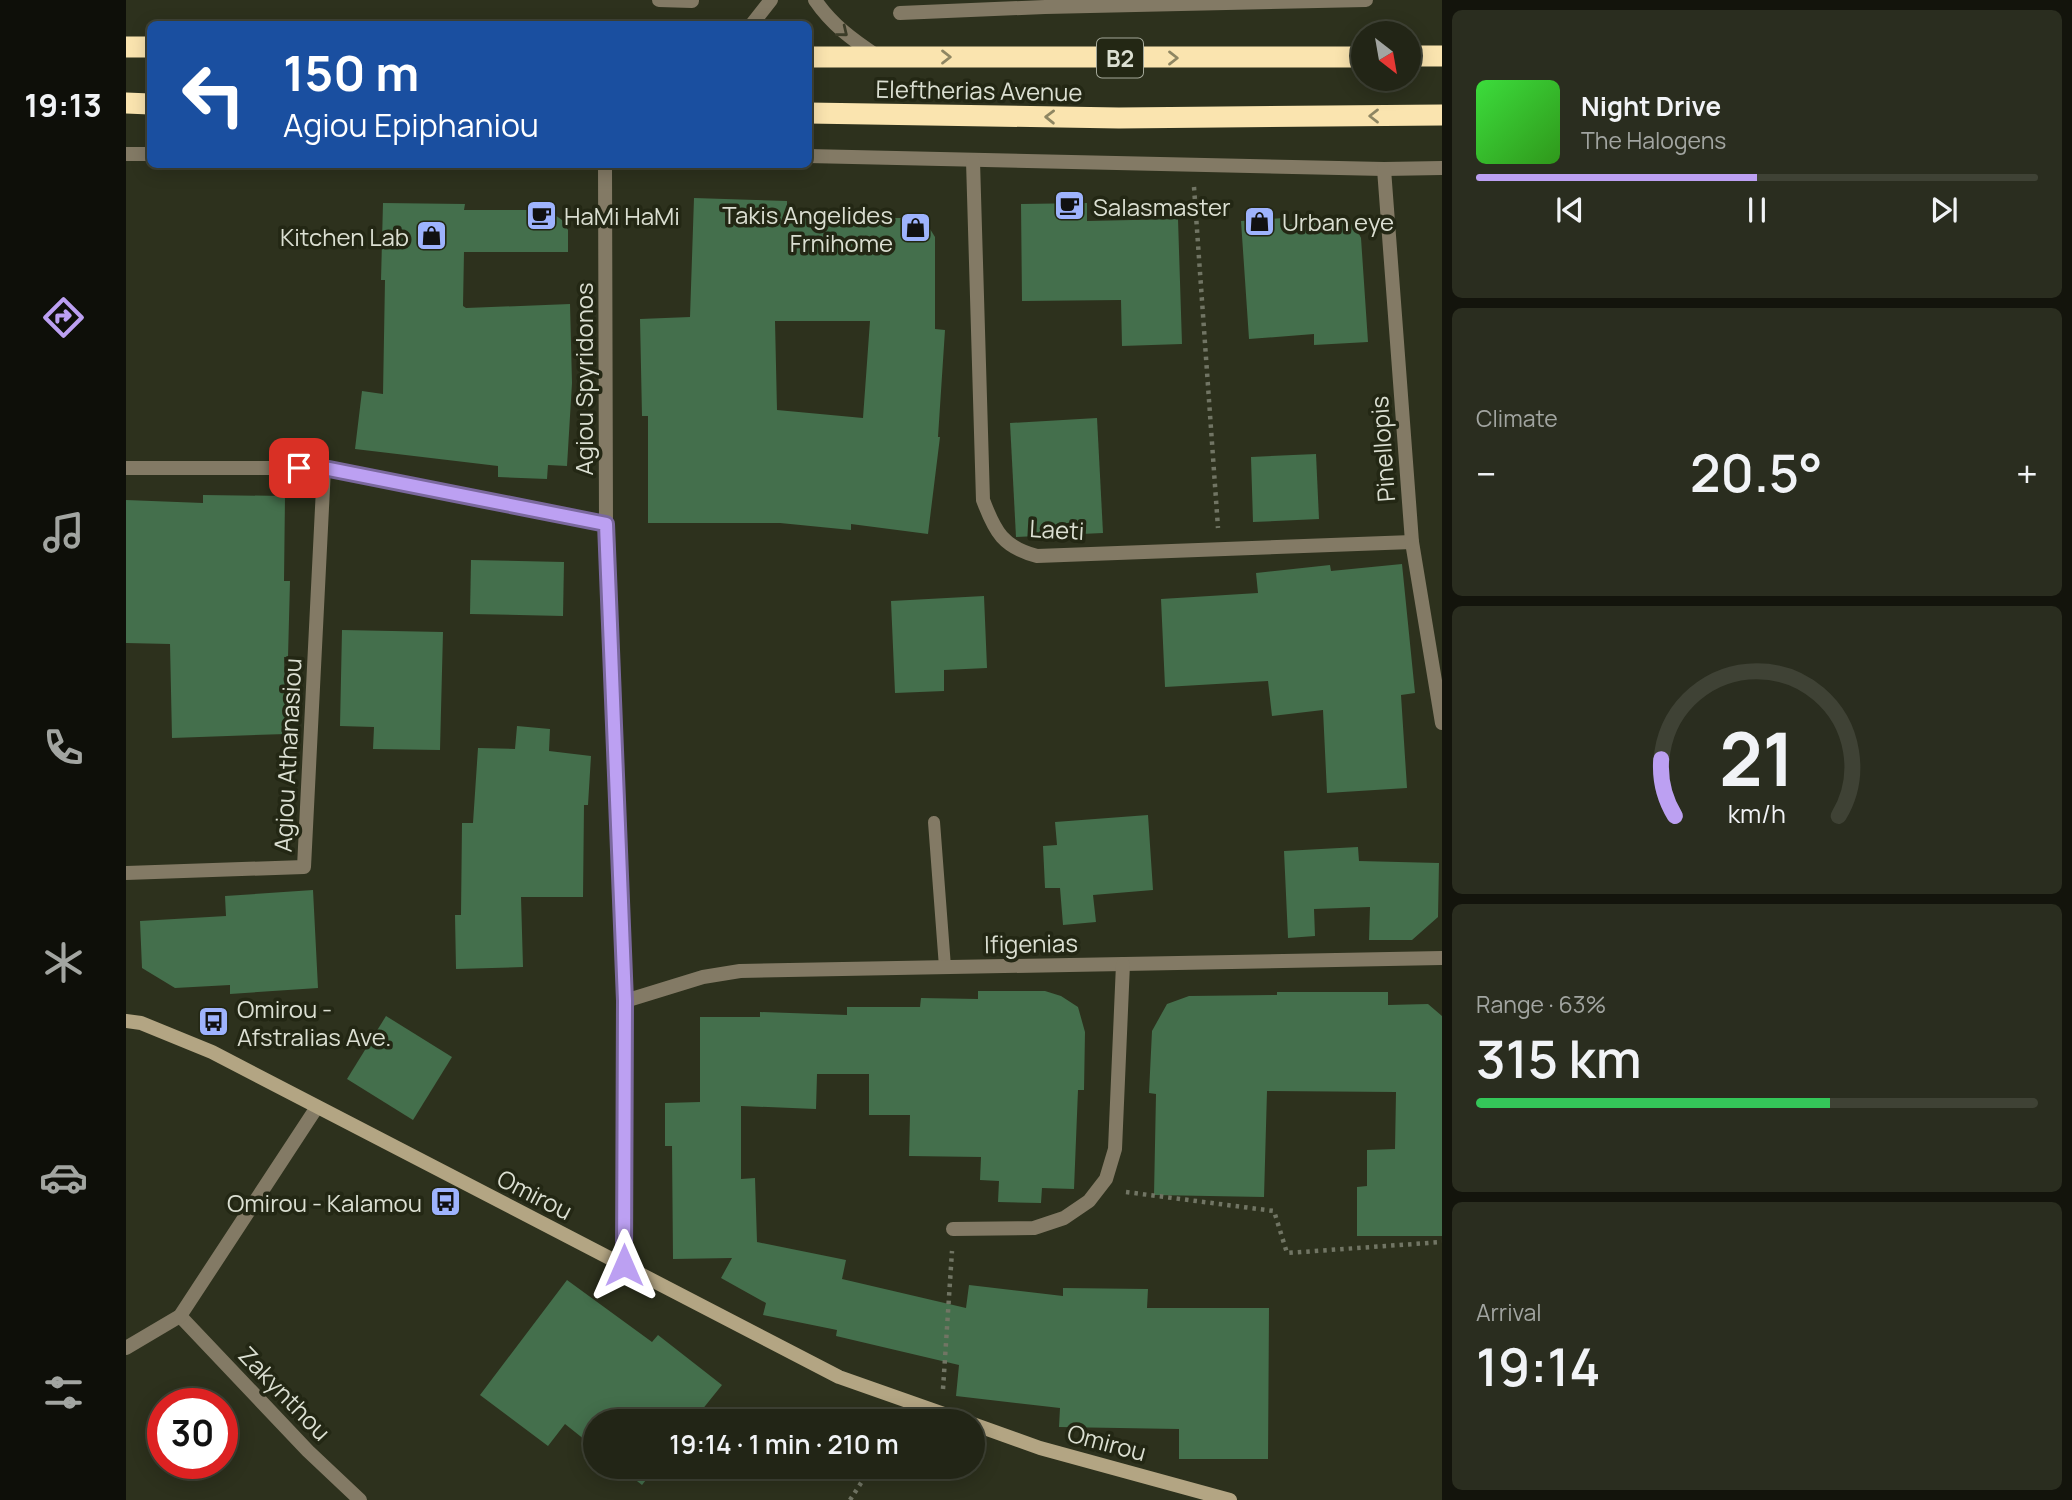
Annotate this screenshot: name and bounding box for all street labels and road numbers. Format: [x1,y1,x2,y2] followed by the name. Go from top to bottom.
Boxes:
[1097,39,1143,78] road number: B2
[875,72,1083,108] street label: Eleftherias Avenue
[567,283,600,475] street label: Agiou Spyridonos
[1362,395,1402,503] street label: Pinellopis
[1029,511,1085,547] street label: Laeti
[265,657,309,853] street label: Agiou Athanasiou
[984,926,1078,960] street label: Ifigenias
[492,1161,578,1227] street label: Omirou
[232,1339,338,1447] street label: Zakynthou
[1064,1416,1150,1468] street label: Omirou

